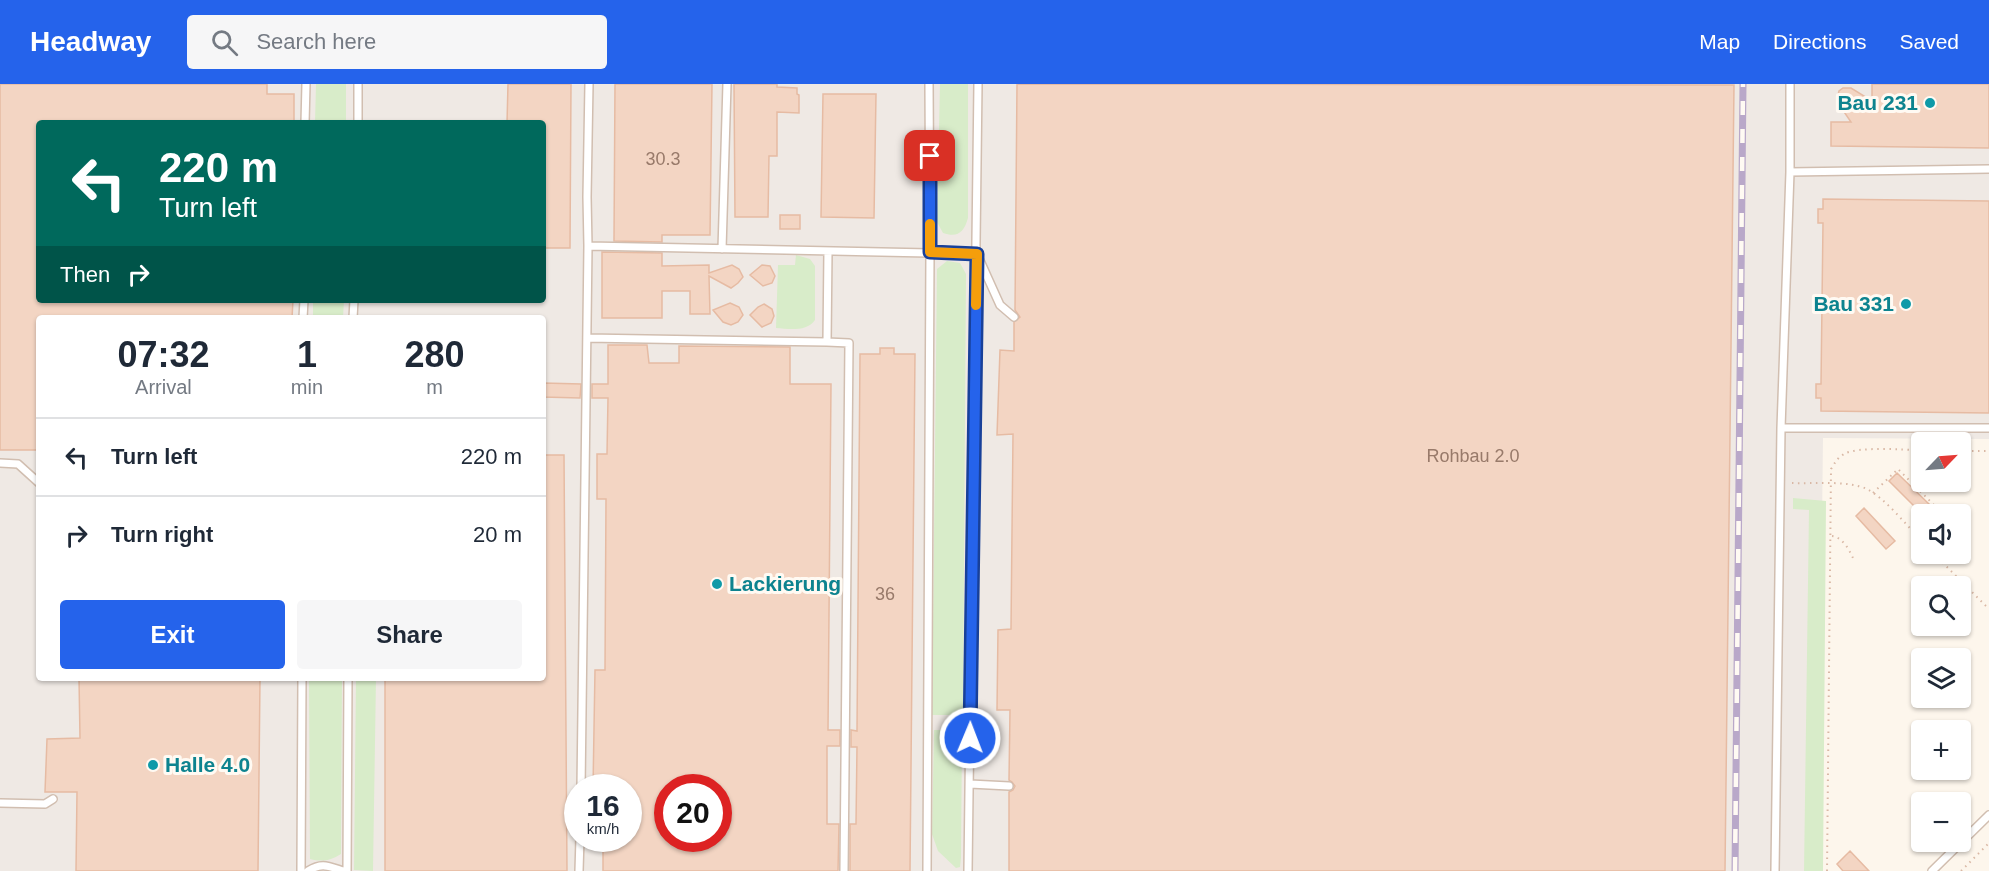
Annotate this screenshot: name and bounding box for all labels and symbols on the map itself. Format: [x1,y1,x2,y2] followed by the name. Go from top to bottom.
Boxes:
[1837,91,1918,114] place label: Bau 231
[1923,96,1937,110] marker: Bau 231
[904,130,955,181] pin
[645,149,681,169] house number: 30.3
[1813,292,1894,315] place label: Bau 331
[1899,297,1913,311] marker: Bau 331
[1911,432,1971,492] north arrow
[1426,446,1520,466] house number: Rohbau 2.0
[729,572,841,595] place label: Lackierung
[710,577,724,591] marker: Lackierung
[875,584,895,604] house number: 36
[938,706,1002,770] position arrow
[165,753,250,776] place label: Halle 4.0
[146,758,160,772] marker: Halle 4.0
[654,774,732,852] speed limit sign: 20

